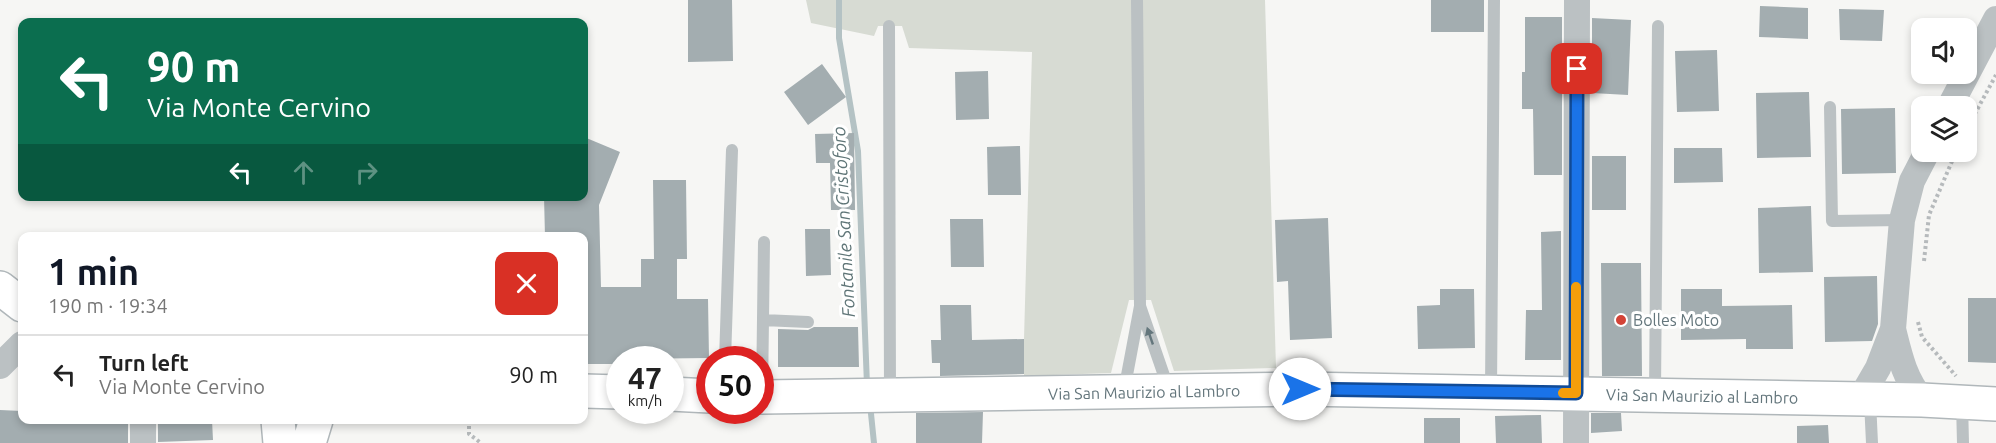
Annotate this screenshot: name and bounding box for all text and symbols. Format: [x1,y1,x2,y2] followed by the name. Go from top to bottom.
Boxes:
[1911,18,1977,162] map controls
[1911,18,1977,84] button: sound
[48,42,126,120] icon: left
[147,43,241,90] text: 90 m
[1551,43,1602,94] pin
[1560,52,1593,85] icon: arrive
[147,92,371,122] text: Via Monte Cervino
[1911,96,1977,162] button: layers
[828,126,859,318] water label: Fontanile San Cristoforo
[224,156,257,189] icon: left
[287,156,320,189] icon: ahead
[350,156,383,189] icon: right
[48,251,139,292] text: 1 min
[495,252,558,315] button: close
[48,294,168,317] text: 190 m · 19:34
[1633,311,1719,329] place label: Bolles Moto
[1614,313,1628,327] marker: Bolles Moto
[1145,327,1155,345] one-way arrow
[696,346,774,424] speed limit sign: 50
[99,350,189,375] text: Turn left
[1268,357,1332,421] position arrow
[48,358,81,391] icon: left
[628,361,662,395] text: 47
[509,362,558,387] text: 90 m
[99,375,265,398] text: Via Monte Cervino
[1048,381,1240,403] street label: Via San Maurizio al Lambro
[1606,385,1798,407] street label: Via San Maurizio al Lambro
[628,392,662,409] text: km/h

